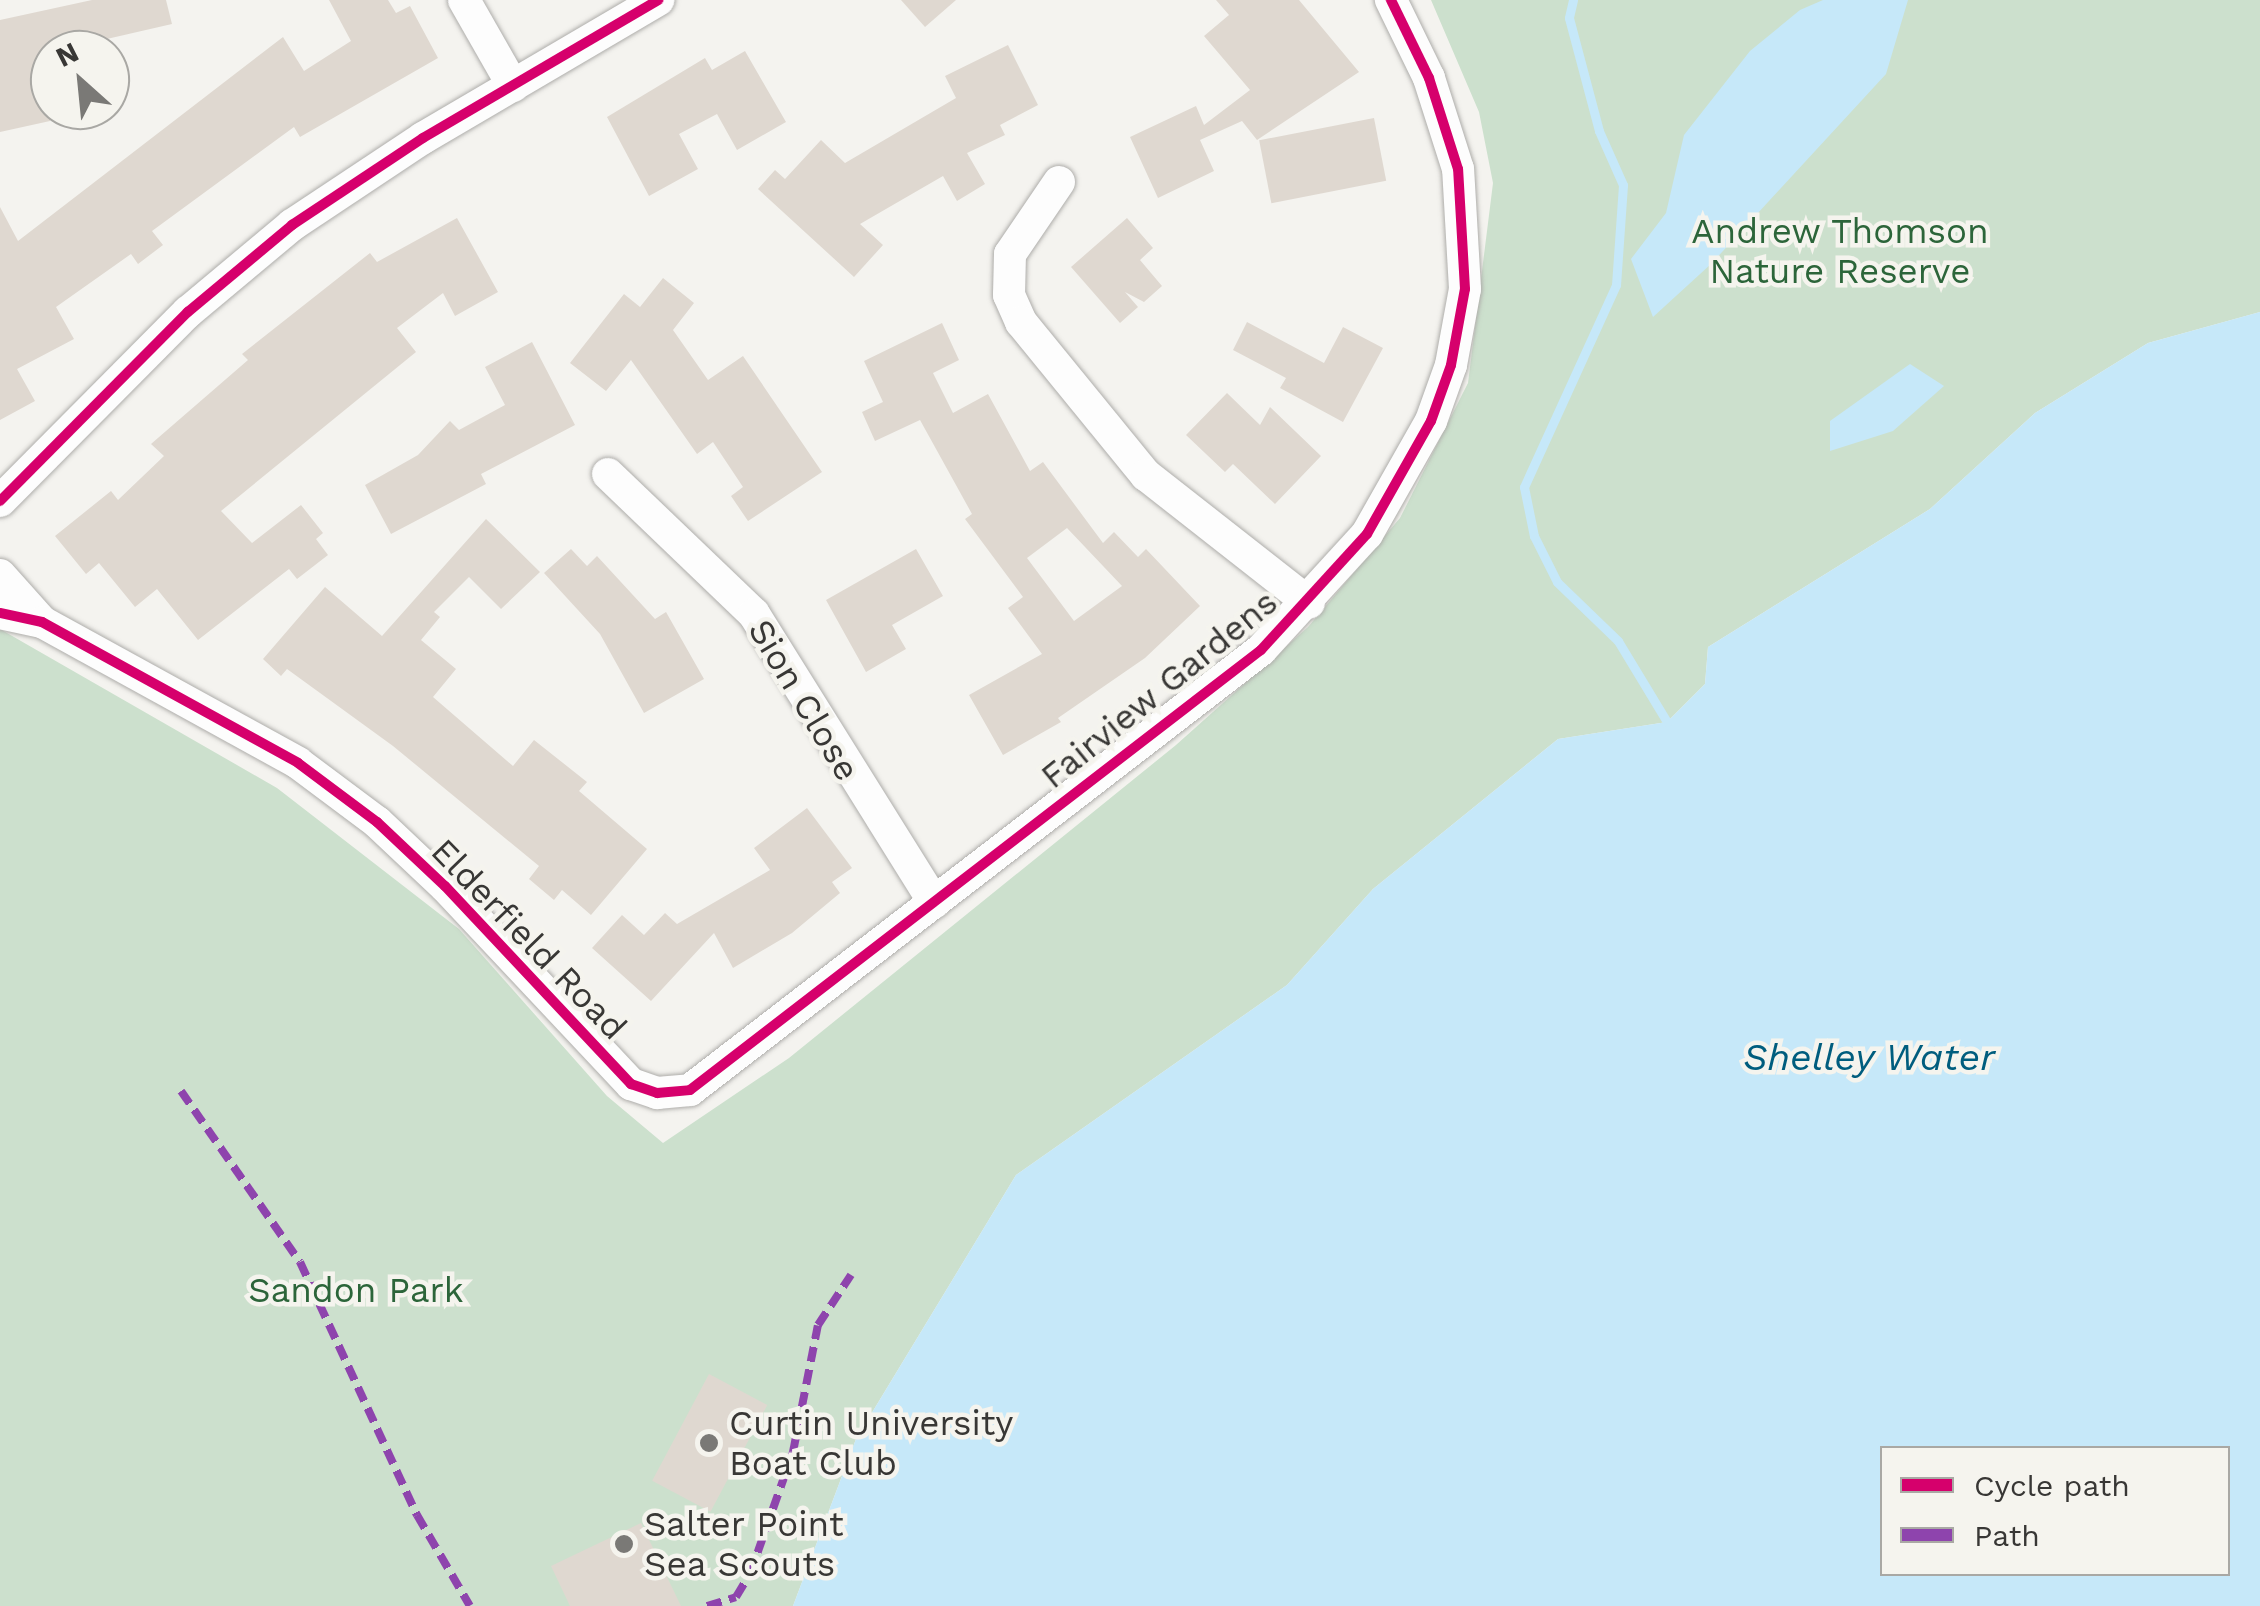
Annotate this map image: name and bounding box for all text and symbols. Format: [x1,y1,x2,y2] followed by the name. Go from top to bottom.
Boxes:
[30,30,130,130] north arrow
[50,35,84,74] text: N
[1691,210,1989,292] park label: Andrew Thomson Nature Reserve
[1032,581,1286,797] street label: Fairview Gardens
[740,612,868,788] street label: Sion Close
[423,830,635,1048] street label: Elderfield Road
[1742,1035,1996,1081] water label: Shelley Water
[248,1269,464,1311] park label: Sandon Park
[729,1402,1013,1484] place label: Curtin University Boat Club
[698,1432,720,1454] marker: Curtin University Boat Club
[1880,1446,2230,1576] legend
[1974,1468,2130,1503] text: Cycle path
[644,1503,844,1585] place label: Salter Point Sea Scouts
[1974,1518,2040,1553] text: Path
[613,1533,635,1555] marker: Salter Point Sea Scouts

